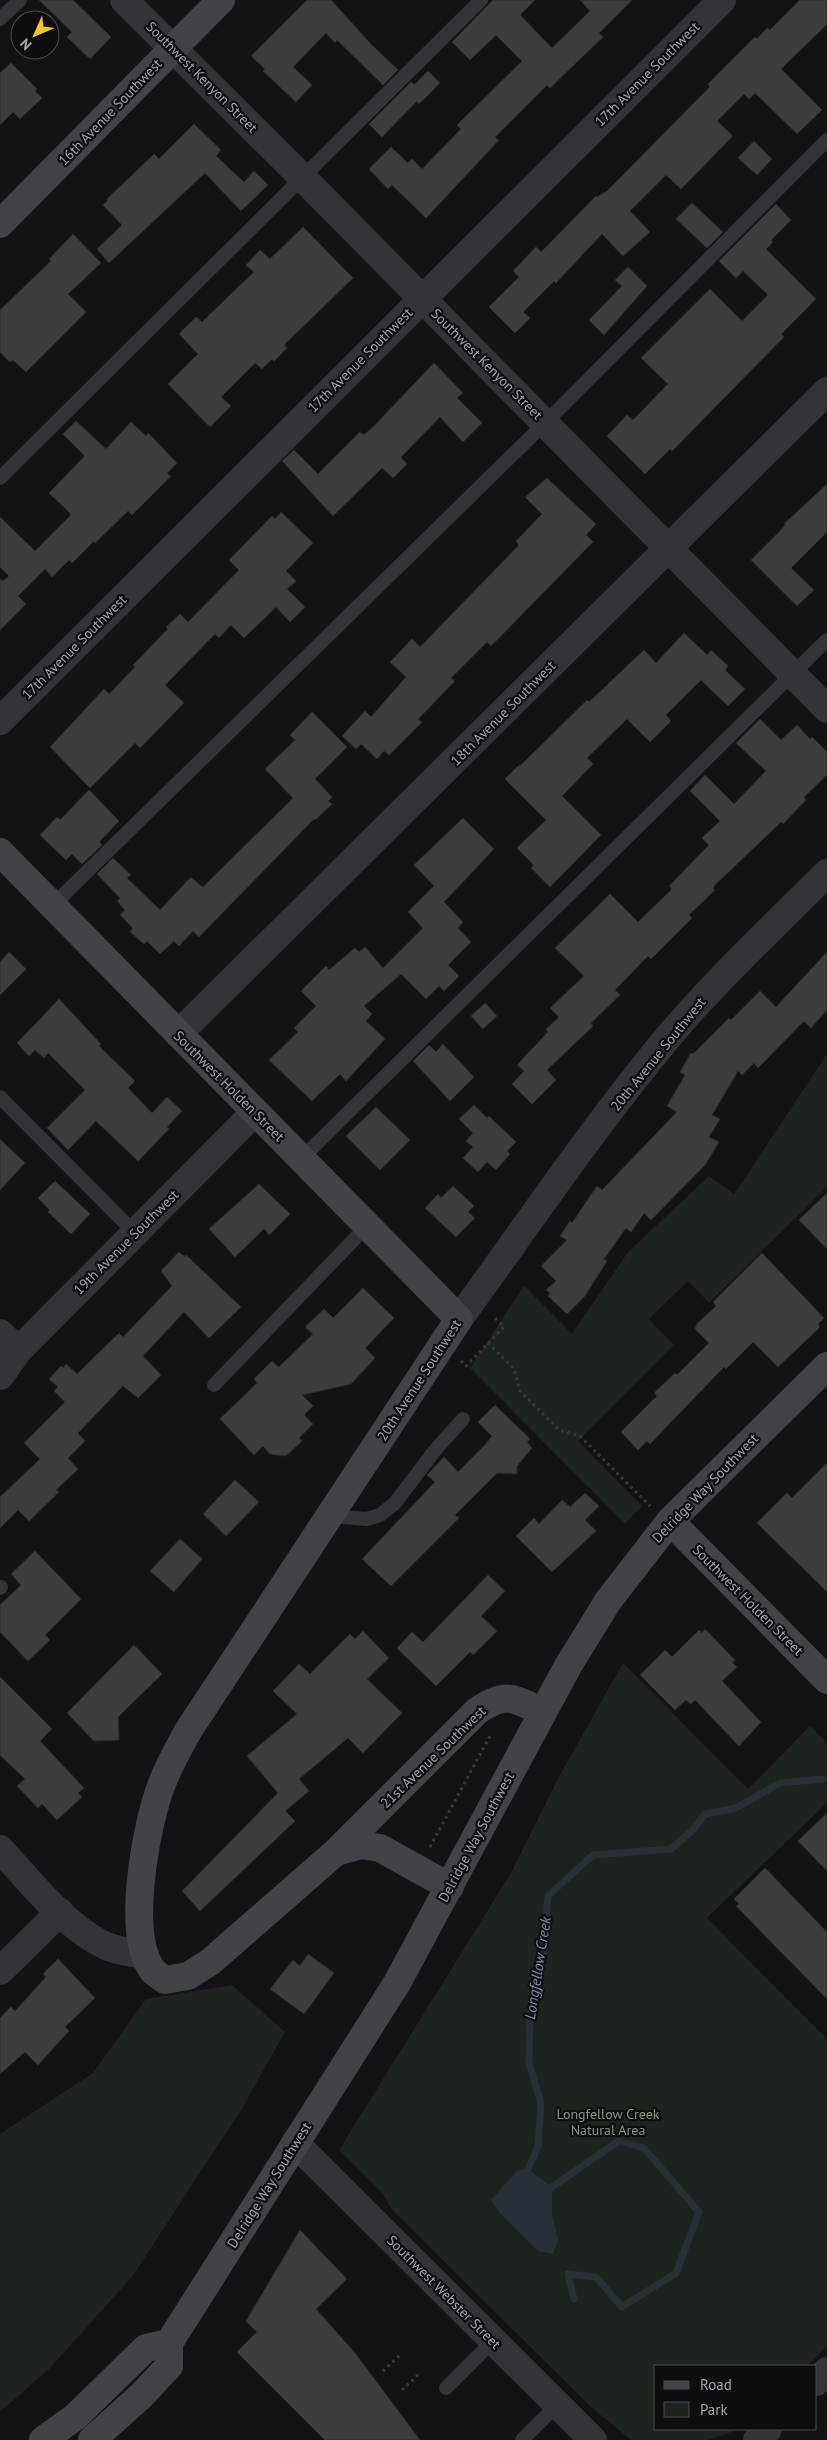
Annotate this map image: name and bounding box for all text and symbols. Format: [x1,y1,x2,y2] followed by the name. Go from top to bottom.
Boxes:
[10,10,60,60] north arrow
[143,18,262,137] street label: Southwest Kenyon Street
[591,18,703,130] street label: 17th Avenue Southwest
[16,35,35,54] text: N
[54,55,166,169] street label: 16th Avenue Southwest
[304,304,416,416] street label: 17th Avenue Southwest
[428,305,547,424] street label: Southwest Kenyon Street
[18,591,130,703] street label: 17th Avenue Southwest
[447,657,559,769] street label: 18th Avenue Southwest
[607,993,710,1115] street label: 20th Avenue Southwest
[170,1027,288,1145] street label: Southwest Holden Street
[70,1186,182,1298] street label: 19th Avenue Southwest
[373,1316,465,1444] street label: 20th Avenue Southwest
[648,1429,762,1546] street label: Delridge Way Southwest
[689,1541,807,1659] street label: Southwest Holden Street
[377,1702,490,1812] street label: 21st Avenue Southwest
[434,1769,518,1905] street label: Delridge Way Southwest
[520,1914,555,2021] water label: Longfellow Creek
[556,2105,660,2139] park label: Longfellow Creek Natural Area
[223,2119,315,2251] street label: Delridge Way Southwest
[383,2231,505,2353] street label: Southwest Webster Street
[654,2365,817,2430] legend
[700,2375,732,2394] text: Road
[700,2400,728,2419] text: Park

